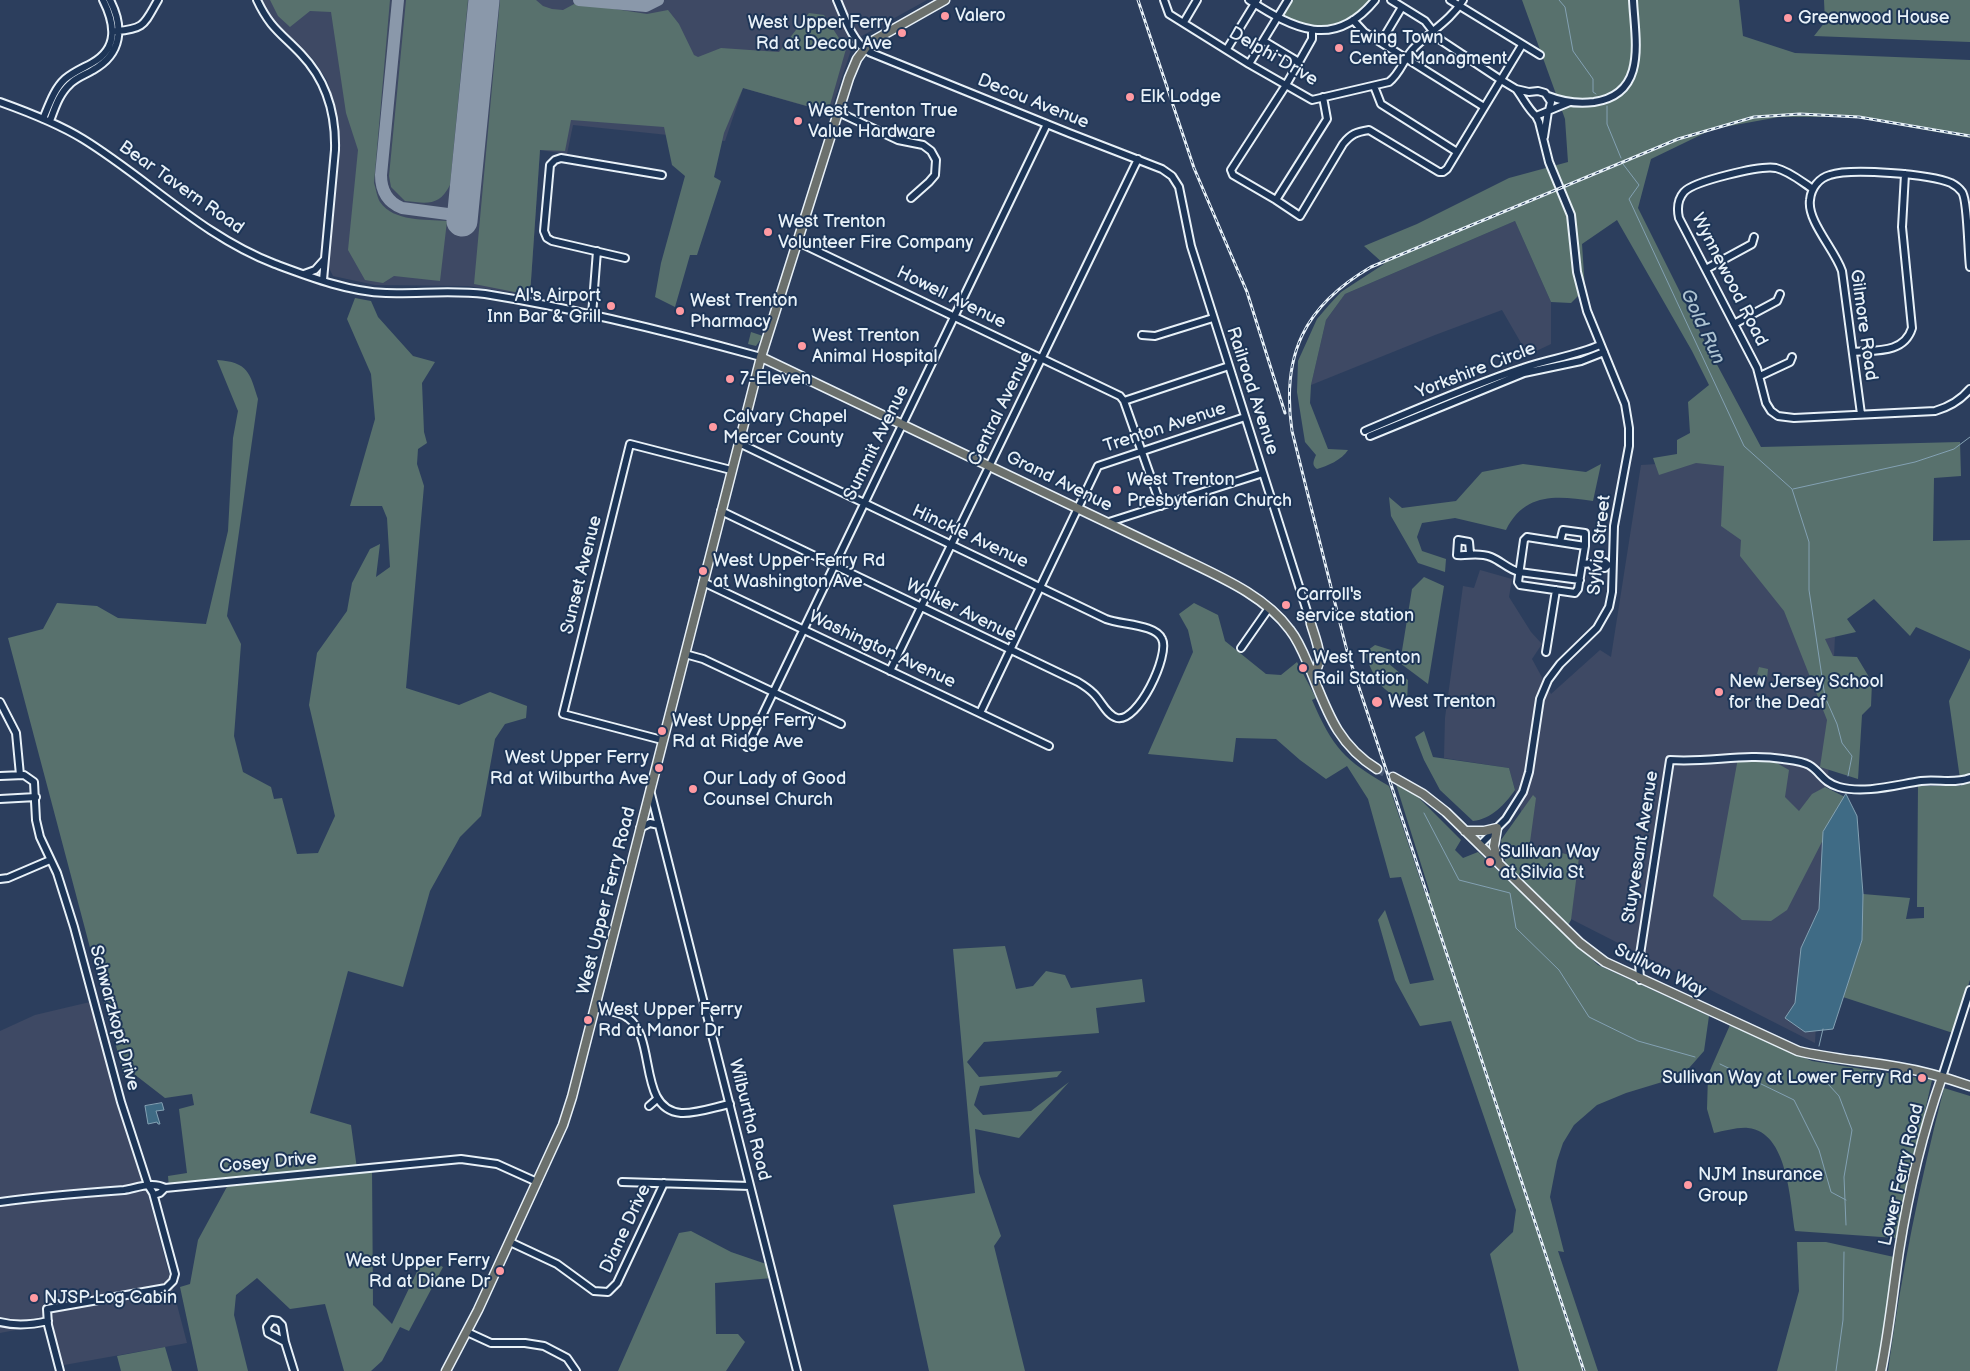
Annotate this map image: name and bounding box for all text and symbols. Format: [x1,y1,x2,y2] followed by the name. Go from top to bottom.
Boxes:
[955,5,1006,27] place label: Valero
[1798,7,1949,29] place label: Greenwood House
[939,10,951,22] marker: Valero
[748,12,892,54] place label: West Upper Ferry Rd at Decou Ave
[1782,12,1794,24] marker: Greenwood House
[1225,23,1321,91] street label: Delphi Drive
[896,27,908,39] marker: West Upper Ferry Rd at Decou Ave
[1349,27,1507,70] place label: Ewing Town Center Managment
[1333,42,1345,54] marker: Ewing Town Center Managment
[974,70,1092,134] street label: Decou Avenue
[1140,86,1221,108] place label: Elk Lodge
[1124,91,1136,103] marker: Elk Lodge
[808,100,958,142] place label: West Trenton True Value Hardware
[792,115,804,127] marker: West Trenton True Value Hardware
[114,137,248,239] street label: Bear Tavern Road
[1686,210,1772,350] street label: Wynnewood Road
[778,211,973,253] place label: West Trenton Volunteer Fire Company
[762,226,774,238] marker: West Trenton Volunteer Fire Company
[893,262,1009,334] street label: Howell Avenue
[1845,268,1881,382] street label: Gilmore Road
[487,285,601,328] place label: Al's Airport Inn Bar & Grill
[1675,286,1729,368] water label: Gold Run
[690,290,798,332] place label: West Trenton Pharmacy
[605,300,617,312] marker: Al's Airport Inn Bar & Grill
[674,305,686,317] marker: West Trenton Pharmacy
[1221,324,1283,458] street label: Railroad Avenue
[812,325,937,368] place label: West Trenton Animal Hospital
[1413,338,1539,404] street label: Yorkshire Circle
[796,340,808,352] marker: West Trenton Animal Hospital
[964,348,1038,470] street label: Central Avenue
[740,368,811,390] place label: 7-Eleven
[724,373,736,385] marker: 7-Eleven
[840,382,914,504] street label: Summit Avenue
[1101,398,1229,458] street label: Trenton Avenue
[723,406,847,448] place label: Calvary Chapel Mercer County
[707,421,719,433] marker: Calvary Chapel Mercer County
[1002,447,1116,517] street label: Grand Avenue
[1127,469,1292,512] place label: West Trenton Presbyterian Church
[1111,484,1123,496] marker: West Trenton Presbyterian Church
[1584,494,1616,596] street label: Sylvia Street
[908,501,1032,573] street label: Hinckle Avenue
[557,513,607,637] street label: Sunset Avenue
[713,550,885,592] place label: West Upper Ferry Rd at Washington Ave
[697,565,709,577] marker: West Upper Ferry Rd at Washington Ave
[902,575,1020,647] street label: Walker Avenue
[1296,584,1414,626] place label: Carroll's service station
[1280,599,1292,611] marker: Carroll's service station
[805,606,959,694] street label: Washington Avenue
[1313,647,1421,690] place label: West Trenton Rail Station
[1297,662,1309,674] marker: West Trenton Rail Station
[1729,671,1884,714] place label: New Jersey School for the Deaf
[1713,686,1725,698] marker: New Jersey School for the Deaf
[1388,691,1496,713] place label: West Trenton
[1370,695,1384,709] marker: West Trenton
[672,710,816,752] place label: West Upper Ferry Rd at Ridge Ave
[656,725,668,737] marker: West Upper Ferry Rd at Ridge Ave
[490,747,649,790] place label: West Upper Ferry Rd at Wilburtha Ave
[653,762,665,774] marker: West Upper Ferry Rd at Wilburtha Ave
[703,768,846,811] place label: Our Lady of Good Counsel Church
[1618,769,1664,925] street label: Stuyvesant Avenue
[687,783,699,795] marker: Our Lady of Good Counsel Church
[573,805,641,997] street label: West Upper Ferry Road
[1500,841,1600,884] place label: Sullivan Way at Silvia St
[1484,856,1496,868] marker: Sullivan Way at Silvia St
[1610,939,1710,1003] street label: Sullivan Way
[84,943,144,1093] street label: Schwarzkopf Drive
[598,999,742,1042] place label: West Upper Ferry Rd at Manor Dr
[582,1014,594,1026] marker: West Upper Ferry Rd at Manor Dr
[723,1057,775,1183] street label: Wilburtha Road
[1662,1067,1912,1089] place label: Sullivan Way at Lower Ferry Rd
[1916,1072,1928,1084] marker: Sullivan Way at Lower Ferry Rd
[1875,1102,1929,1248] street label: Lower Ferry Road
[218,1148,318,1178] street label: Cosey Drive
[1698,1164,1823,1206] place label: NJM Insurance Group
[1682,1179,1694,1191] marker: NJM Insurance Group
[596,1181,656,1277] street label: Diane Drive
[346,1250,490,1292] place label: West Upper Ferry Rd at Diane Dr
[494,1265,506,1277] marker: West Upper Ferry Rd at Diane Dr
[44,1287,177,1309] place label: NJSP Log Cabin
[28,1292,40,1304] marker: NJSP Log Cabin

